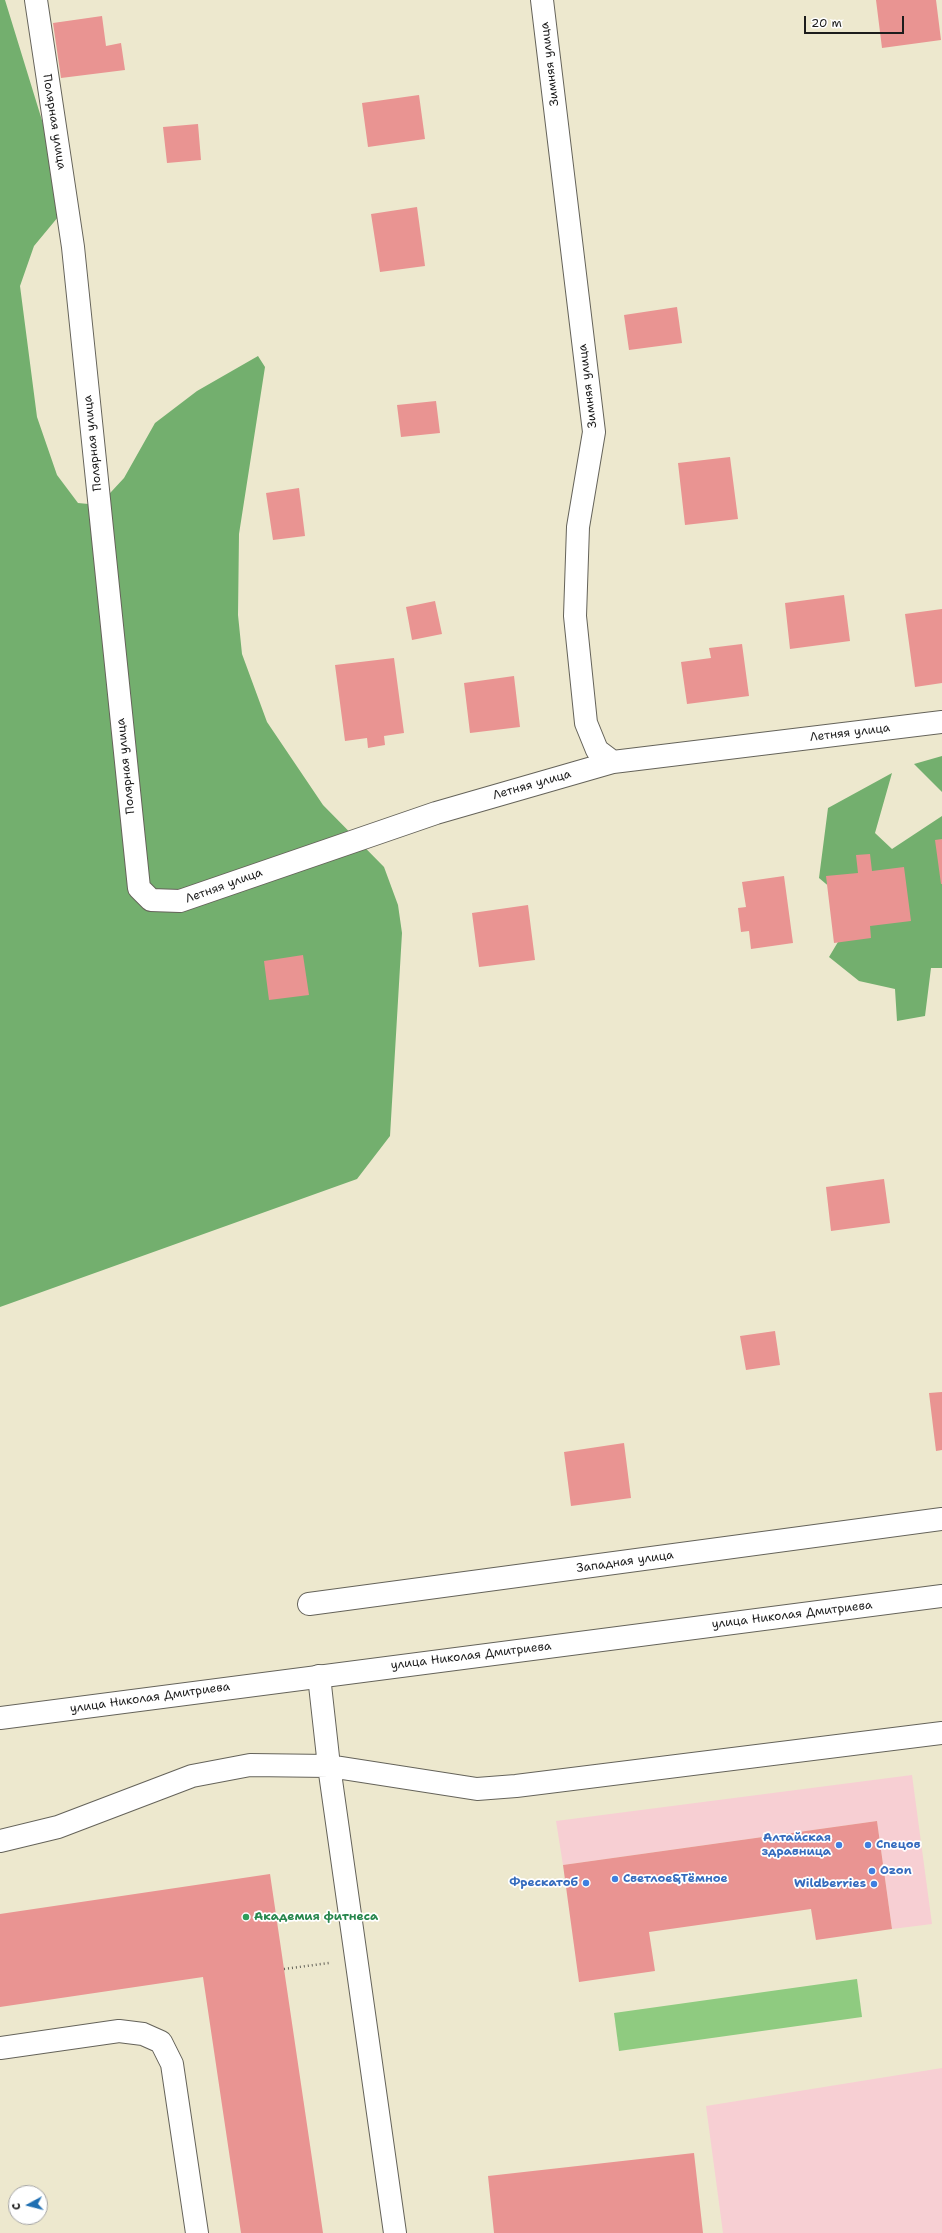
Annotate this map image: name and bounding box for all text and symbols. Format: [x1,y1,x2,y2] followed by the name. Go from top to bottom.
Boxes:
[806,8,906,34] scale bar
[811,15,842,31] text: 20 m
[538,21,562,107] street label: Зимняя улица
[39,73,69,171] street label: Полярная улица
[576,343,600,429] street label: Зимняя улица
[81,394,105,492] street label: Полярная улица
[114,717,138,815] street label: Полярная улица
[809,721,891,745] street label: Летняя улица
[491,767,573,803] street label: Летняя улица
[184,865,264,907] street label: Летняя улица
[575,1548,675,1576] street label: Западная улица
[711,1598,873,1632] street label: улица Николая Дмитриева
[390,1639,552,1673] street label: улица Николая Дмитриева
[69,1680,231,1716] street label: улица Николая Дмитриева
[762,1831,831,1859] place label: Алтайская здравница
[876,1838,920,1852] place label: Спецов
[834,1840,844,1850] marker: Алтайская здравница
[863,1840,873,1850] marker: Спецов
[880,1864,912,1878] place label: Ozon
[867,1866,877,1876] marker: Ozon
[623,1872,728,1886] place label: Светлое&Тёмное
[610,1874,620,1884] marker: Светлое&Тёмное
[509,1876,578,1890] place label: Фрескатоб
[794,1877,866,1891] place label: Wildberries
[581,1878,591,1888] marker: Фрескатоб
[869,1879,879,1889] marker: Wildberries
[254,1910,378,1924] place label: Академия фитнеса
[241,1912,251,1922] marker: Академия фитнеса
[8,2185,48,2225] north arrow
[9,2202,24,2211] text: С

